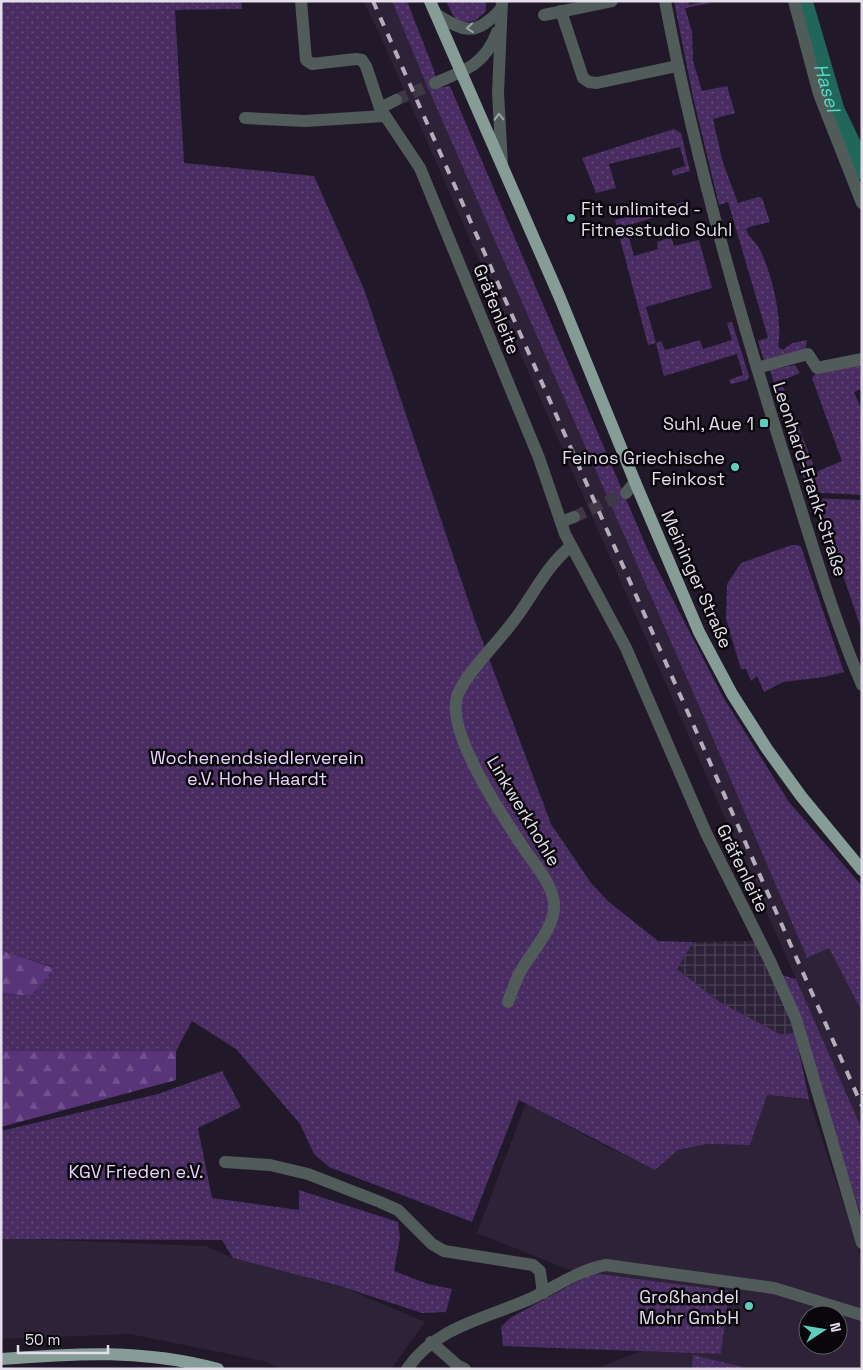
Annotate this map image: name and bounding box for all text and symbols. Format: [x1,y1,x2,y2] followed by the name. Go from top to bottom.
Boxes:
[465,23,473,34] one-way arrow
[808,60,847,117] water label: Hasel
[493,113,504,121] one-way arrow
[581,197,732,241] place label: Fit unlimited - Fitnesstudio Suhl
[565,212,577,224] marker: Fit unlimited - Fitnesstudio Suhl
[468,260,526,358] street label: Gräfenleite
[768,379,852,579] street label: Leonhard-Frank-Straße
[663,412,754,435] place label: Suhl, Aue 1
[758,417,770,429] marker: Suhl, Aue 1
[562,446,725,490] place label: Feinos Griechische Feinkost
[729,461,741,473] marker: Feinos Griechische Feinkost
[656,506,738,652] street label: Meininger Straße
[150,746,364,790] park label: Wochenendsiedlerverein e.V. Hohe Haardt
[482,752,566,870] street label: Linkwerkhohle
[712,820,774,916] street label: Gräfenleite
[68,1160,204,1183] park label: KGV Frieden e.V.
[639,1285,739,1329] place label: Großhandel Mohr GmbH
[743,1300,755,1312] marker: Großhandel Mohr GmbH
[798,1305,848,1355] north arrow
[826,1321,845,1334] text: N
[18,1322,108,1354] scale bar
[25,1330,60,1349] text: 50 m

